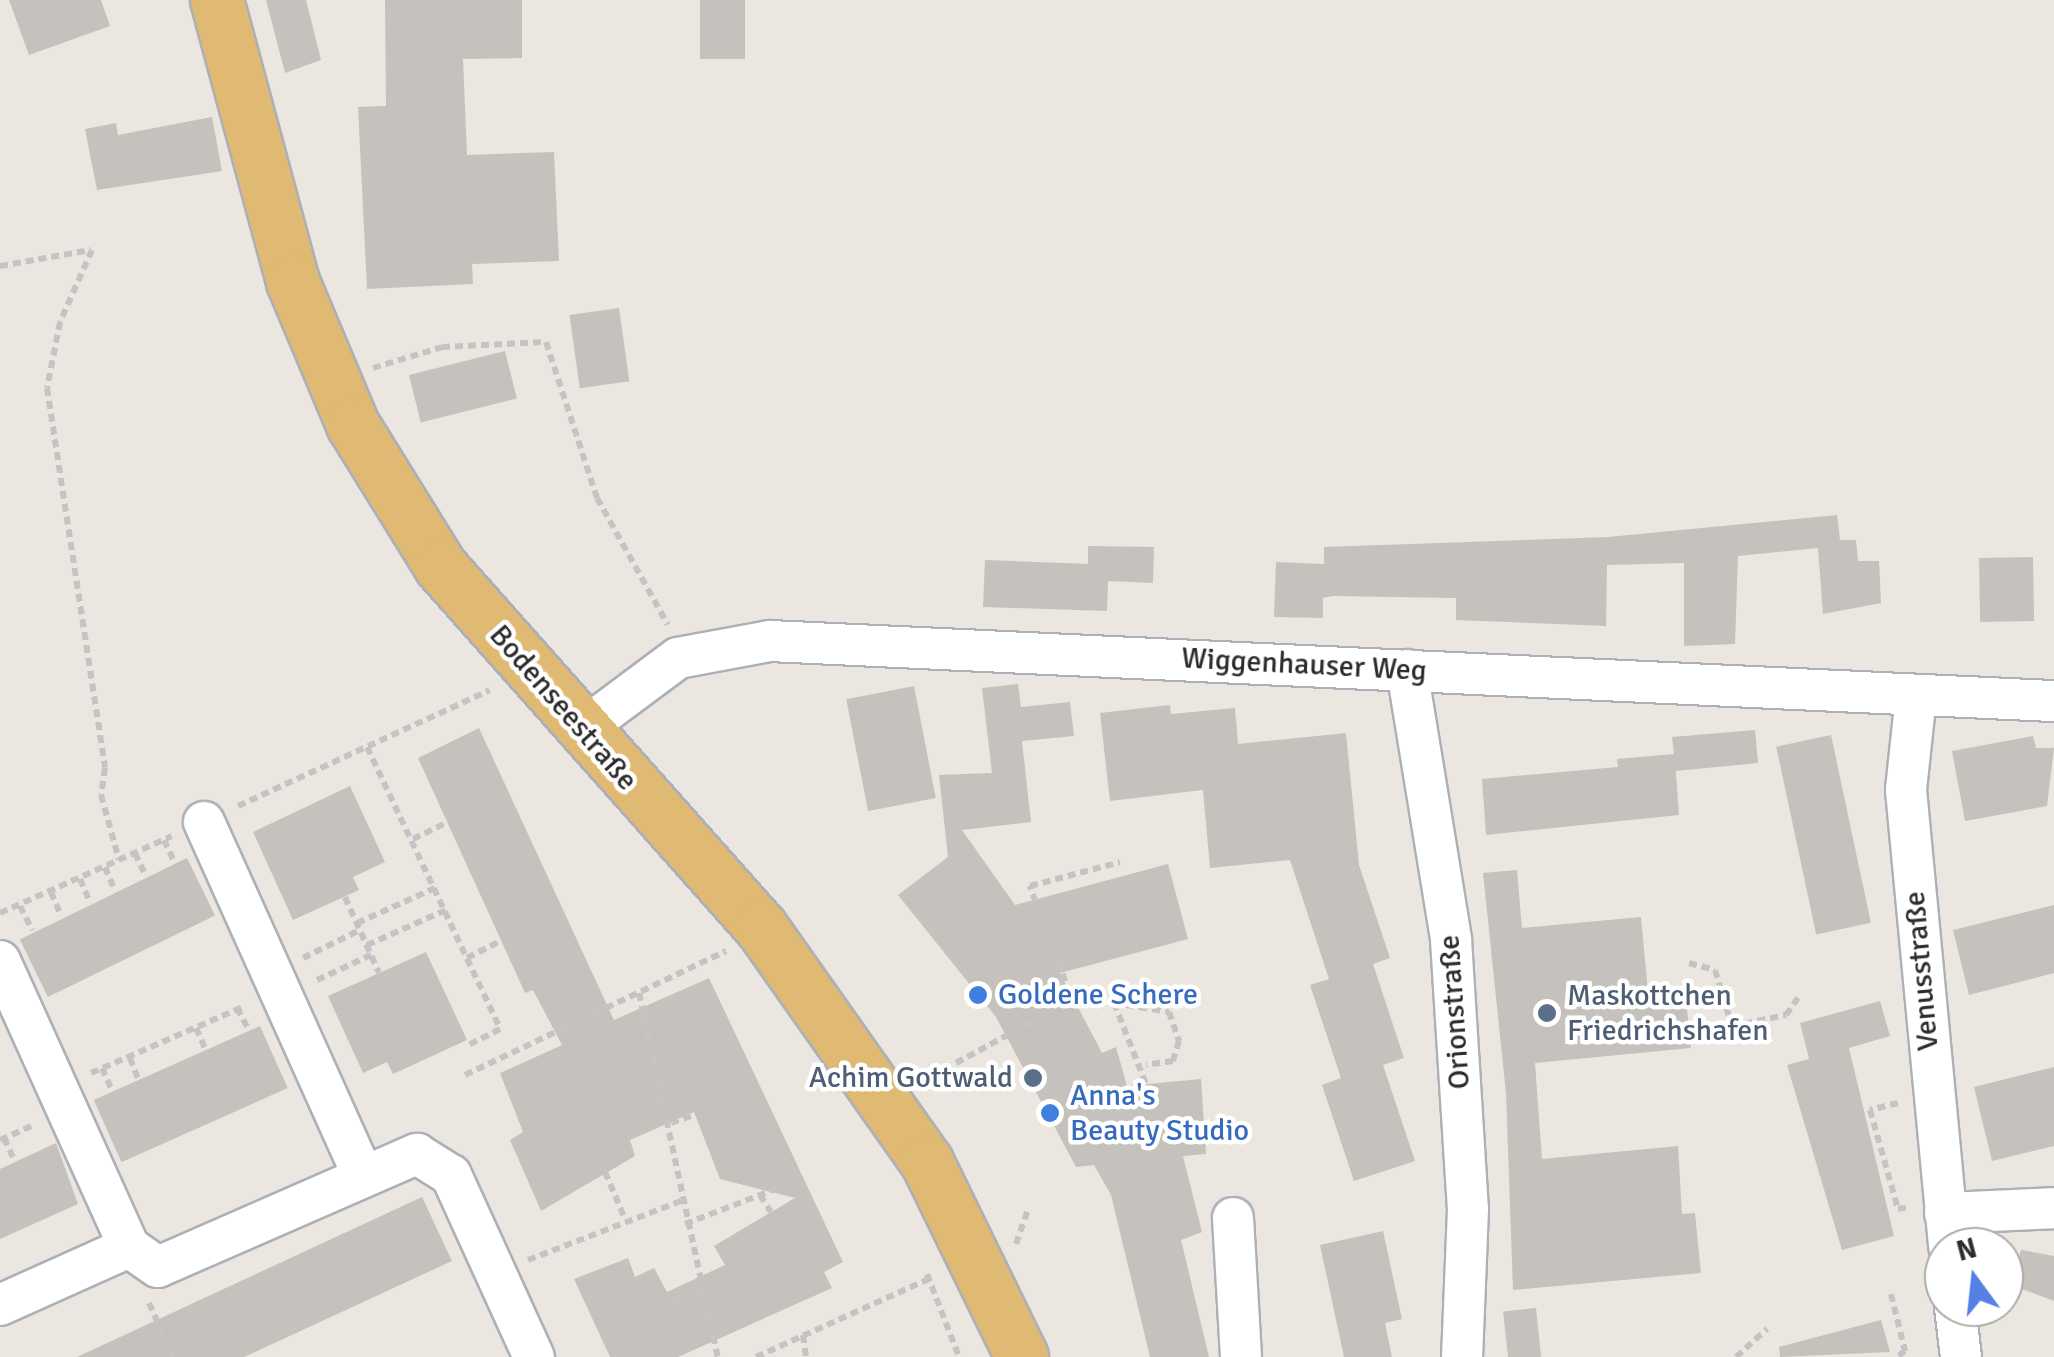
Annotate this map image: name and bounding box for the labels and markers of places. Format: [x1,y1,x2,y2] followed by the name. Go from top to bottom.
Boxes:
[998,977,1198,1013] place label: Goldene Schere
[1567,978,1769,1048] place label: Maskottchen Friedrichshafen
[967,984,989,1006] marker: Goldene Schere
[1536,1002,1558,1024] marker: Maskottchen Friedrichshafen
[809,1060,1013,1096] place label: Achim Gottwald
[1022,1067,1044,1089] marker: Achim Gottwald
[1070,1078,1249,1148] place label: Anna's Beauty Studio
[1039,1102,1061,1124] marker: Anna's Beauty Studio

